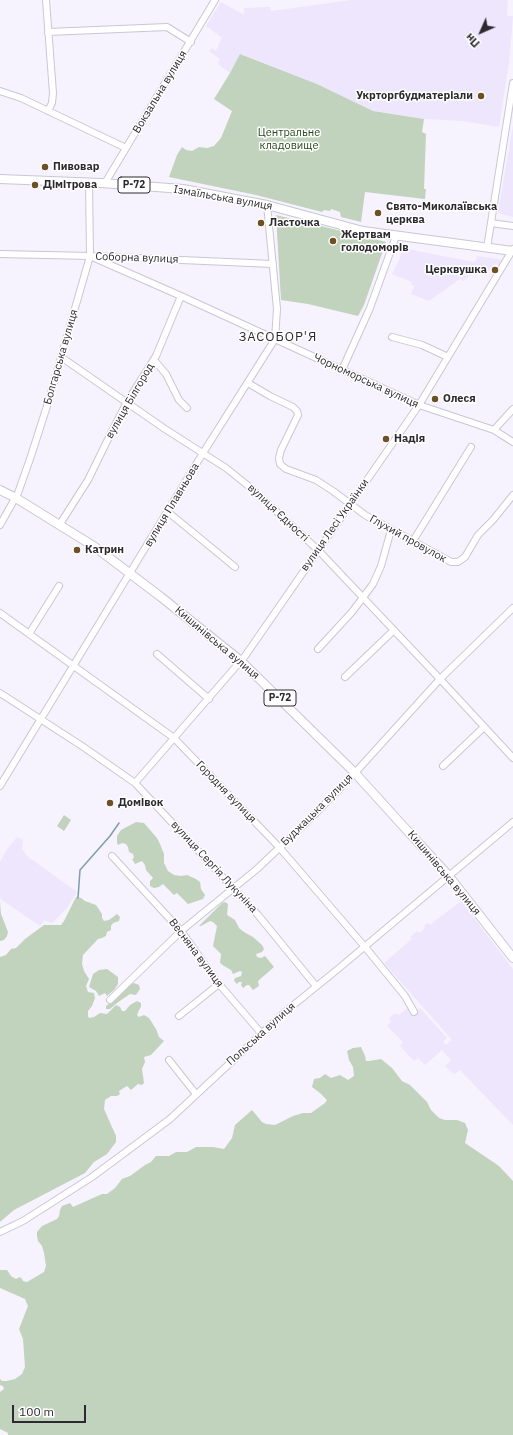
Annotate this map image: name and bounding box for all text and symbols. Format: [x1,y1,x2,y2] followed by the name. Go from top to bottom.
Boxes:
[461,12,501,52] north arrow
[462,30,483,51] text: Пн
[130,48,190,136] street label: Вокзальна вулиця
[356,89,473,103] place label: Укрторгбудматеріали
[476,91,486,101] marker: Укрторгбудматеріали
[258,126,320,152] park label: Центральне кладовище
[53,160,99,174] place label: Пивовар
[40,162,50,172] marker: Пивовар
[118,177,150,193] road number: Р-72
[43,178,97,192] place label: Дімітрова
[30,180,40,190] marker: Дімітрова
[172,183,274,213] street label: Ізмаїльська вулиця
[386,200,497,226] place label: Свято-Миколаївська церква
[373,208,383,218] marker: Свято-Миколаївська церква
[269,216,320,230] place label: Ласточка
[256,218,266,228] marker: Ласточка
[341,228,409,254] place label: Жертвам голодоморів
[328,236,338,246] marker: Жертвам голодоморів
[95,250,179,266] street label: Соборна вулиця
[425,263,487,277] place label: Церквушка
[490,265,500,275] marker: Церквушка
[41,308,81,406] street label: Болгарська вулиця
[239,329,317,345] district label: ЗАСОБОР'Я
[311,351,421,411] street label: Чорноморська вулиця
[103,361,157,441] street label: вулиця Білгород
[443,392,476,406] place label: Олеся
[430,394,440,404] marker: Олеся
[394,432,425,446] place label: Надія
[381,434,391,444] marker: Надія
[142,461,202,549] street label: вулиця Плавньова
[298,476,372,574] street label: вулиця Лесі Українки
[245,481,311,545] street label: вулиця Єдності
[367,512,449,566] street label: Глухий провулок
[85,543,124,557] place label: Катрин
[72,545,82,555] marker: Катрин
[172,604,262,682] street label: Кишинівська вулиця
[264,690,296,706] road number: Р-72
[193,758,259,826] street label: Городня вулиця
[278,771,356,849] street label: Буджацька вулиця
[118,796,163,810] place label: Домівок
[105,798,115,808] marker: Домівок
[168,818,260,916] street label: вулиця Сергія Лукуніна
[405,828,483,918] street label: Кишинівська вулиця
[166,916,226,990] street label: Весняна вулиця
[224,1000,298,1068] street label: Польська вулиця
[14,1397,88,1423] scale bar
[19,1404,54,1419] text: 100 m

